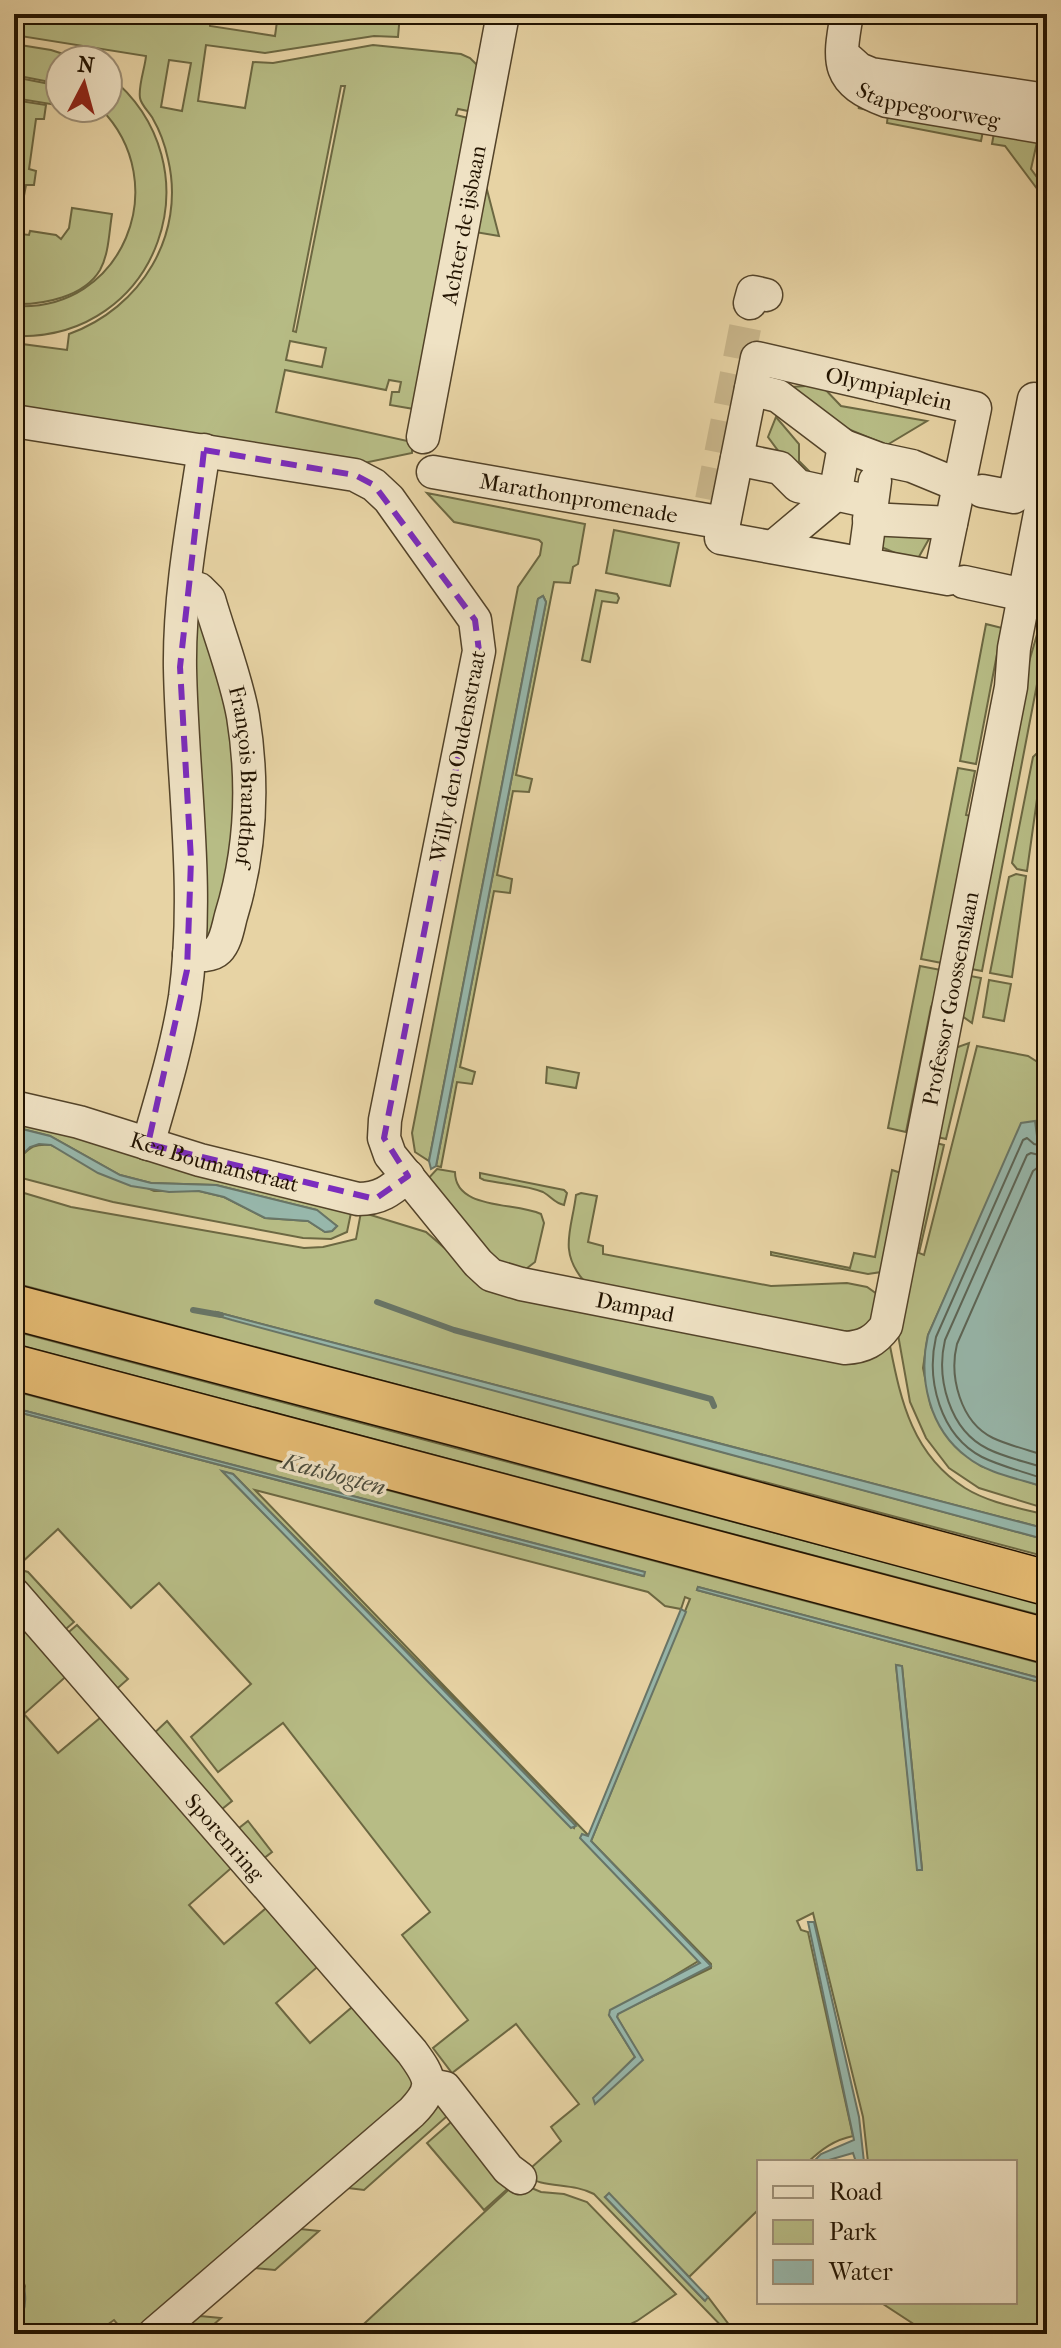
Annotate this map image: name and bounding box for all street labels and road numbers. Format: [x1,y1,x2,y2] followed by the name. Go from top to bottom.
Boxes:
[851,77,1002,134] street label: Stappegoorweg
[436,143,492,308] street label: Achter de ijsbaan
[823,362,955,416] street label: Olympiaplein
[477,468,680,529] street label: Marathonpromenade
[424,648,491,865] street label: Willy den Oudenstraat
[223,683,261,872] street label: François Brandthof
[917,889,985,1108] street label: Professor Goossenslaan
[127,1127,302,1198] street label: Kea Boumanstraat
[593,1287,677,1328] street label: Dampad
[179,1789,270,1887] street label: Sporenring

